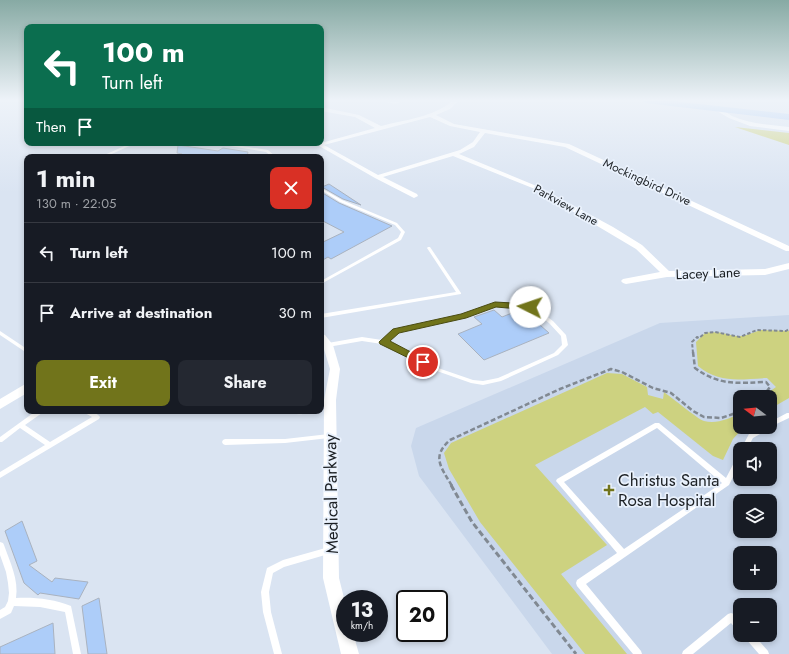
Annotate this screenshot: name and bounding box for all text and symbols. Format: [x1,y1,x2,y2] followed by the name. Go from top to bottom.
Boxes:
[102,32,185,73] text: 100 m
[36,40,88,92] icon: left
[102,70,162,96] text: Turn left
[36,116,66,138] text: Then
[74,116,96,138] icon: arrive
[600,154,694,210] street label: Mockingbird Drive
[36,161,96,196] text: 1 min
[270,167,312,209] button: close
[530,180,602,230] street label: Parkview Lane
[36,194,116,213] text: 130 m · 22:05
[36,242,58,264] icon: left
[70,242,128,264] text: Turn left
[271,242,312,264] text: 100 m
[675,262,741,284] street label: Lacey Lane
[509,286,551,328] position arrow
[36,302,58,324] icon: arrive
[70,302,212,324] text: Arrive at destination
[279,302,312,324] text: 30 m
[406,345,440,379] pin
[412,351,434,373] icon: arrive
[36,360,170,406] button: Exit
[178,360,312,406] button: Share
[733,390,777,434] north arrow
[733,390,777,642] map controls
[318,433,344,554] street label: Medical Parkway
[733,442,777,486] button: sound
[618,468,719,512] place label: Christus Santa Rosa Hospital
[603,484,615,496] marker: Christus Santa Rosa Hospital
[733,494,777,538] button: layers
[733,546,777,590] button: +
[396,590,448,642] speed limit sign: 20
[351,596,373,625] text: 13
[733,598,777,642] button: −
[351,618,373,633] text: km/h

